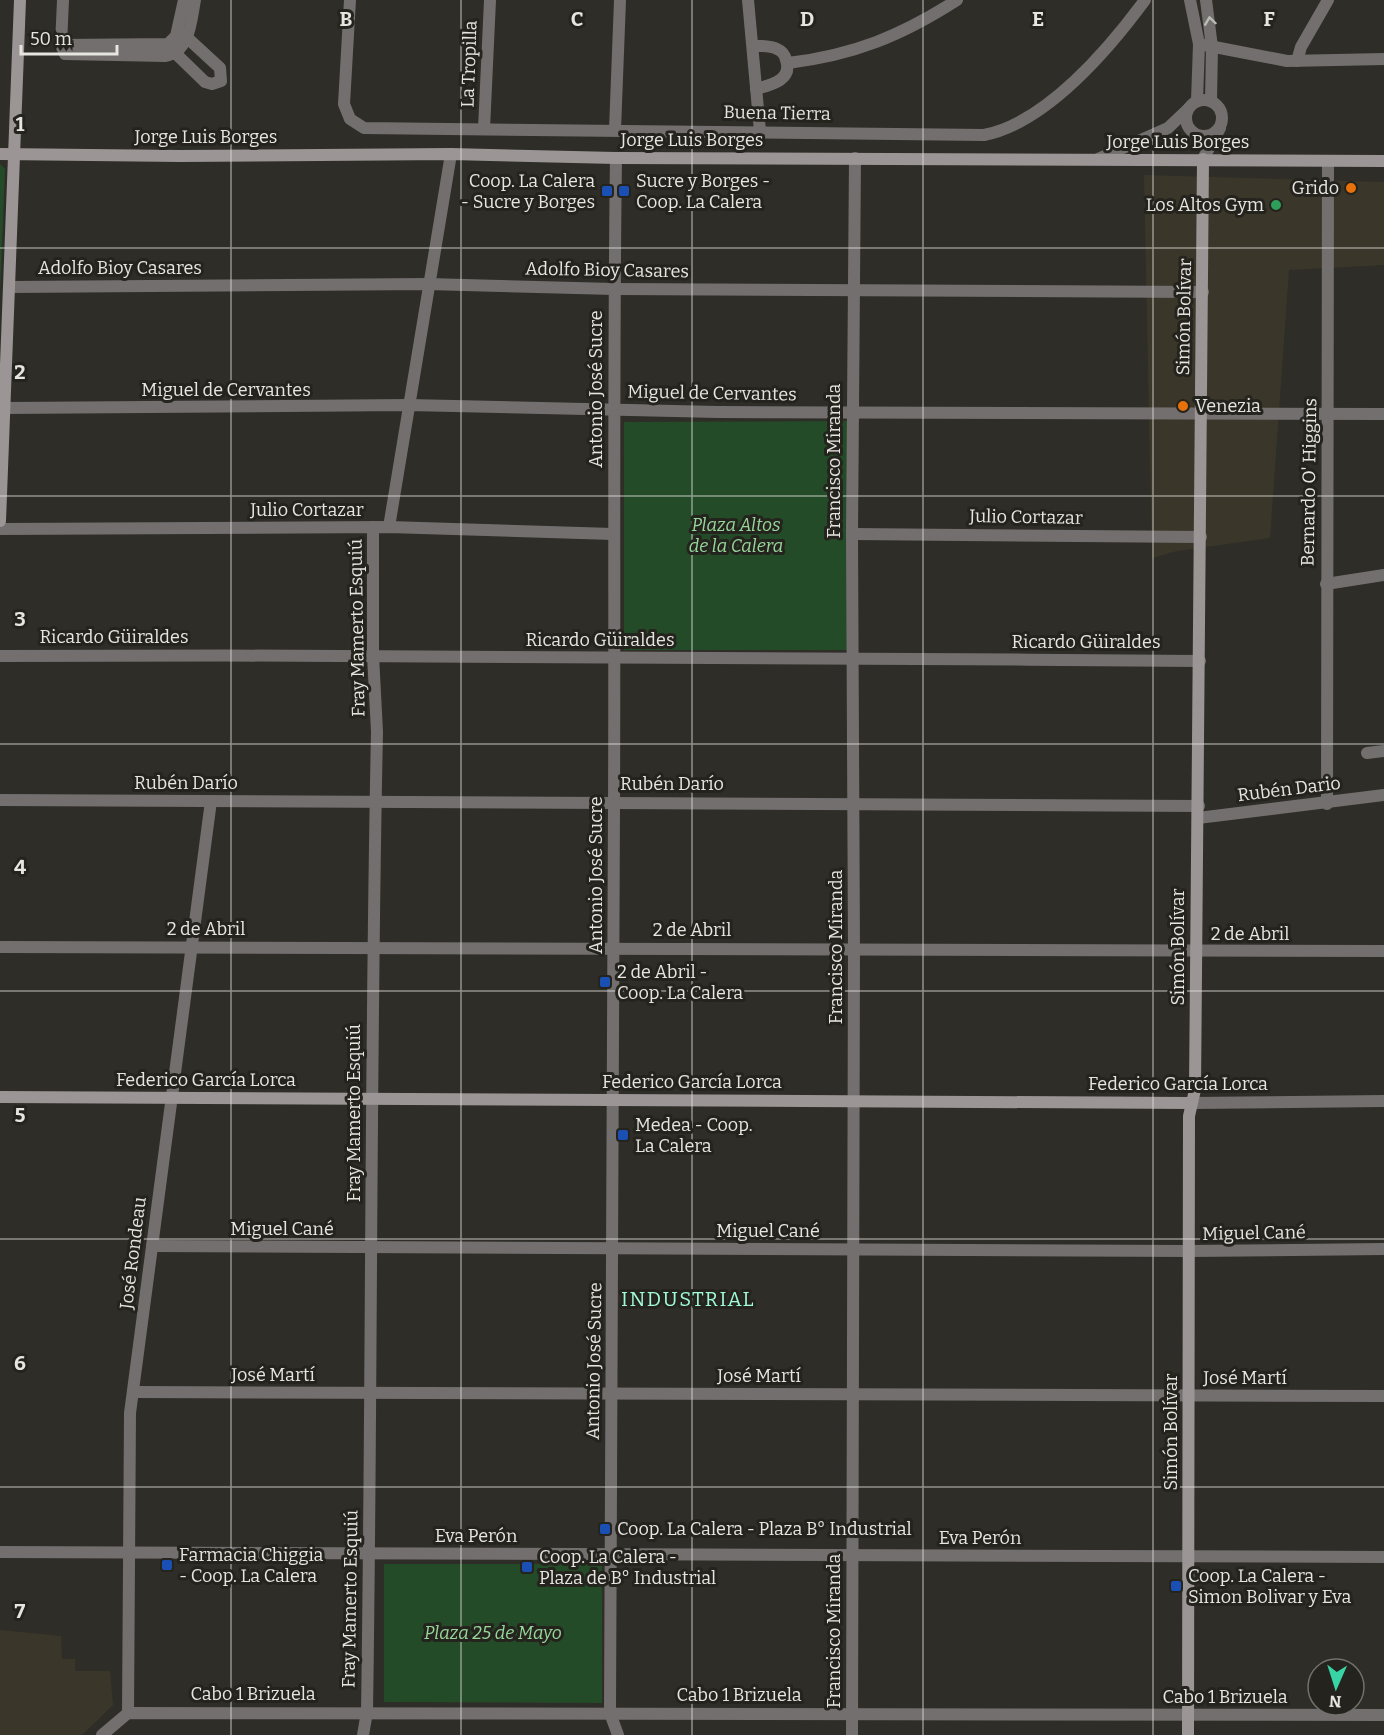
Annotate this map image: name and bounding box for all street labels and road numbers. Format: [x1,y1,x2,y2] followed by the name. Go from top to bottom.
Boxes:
[456,20,482,108] street label: La Tropilla
[723,101,831,125] street label: Buena Tierra
[134,126,277,148] street label: Jorge Luis Borges
[620,129,763,151] street label: Jorge Luis Borges
[1106,131,1249,153] street label: Jorge Luis Borges
[38,257,202,279] street label: Adolfo Bioy Casares
[525,258,689,282] street label: Adolfo Bioy Casares
[1172,258,1196,376] street label: Simón Bolívar
[585,310,607,468] street label: Antonio José Sucre
[141,379,311,401] street label: Miguel de Cervantes
[627,381,797,405] street label: Miguel de Cervantes
[823,384,845,538] street label: Francisco Miranda
[1297,398,1321,566] street label: Bernardo O' Higgins
[249,499,364,521] street label: Julio Cortazar
[968,505,1083,529] street label: Julio Cortazar
[344,539,370,717] street label: Fray Mamerto Esquiú
[40,626,189,648] street label: Ricardo Güiraldes
[526,629,675,651] street label: Ricardo Güiraldes
[1012,631,1161,653] street label: Ricardo Güiraldes
[134,772,238,794] street label: Rubén Darío
[1236,772,1342,806] street label: Rubén Dario
[620,773,724,795] street label: Rubén Darío
[585,796,607,954] street label: Antonio José Sucre
[825,870,847,1024] street label: Francisco Miranda
[1167,888,1189,1006] street label: Simón Bolívar
[167,918,245,940] street label: 2 de Abril
[653,919,731,941] street label: 2 de Abril
[1211,923,1289,945] street label: 2 de Abril
[343,1024,365,1202] street label: Fray Mamerto Esquiú
[116,1069,296,1091] street label: Federico García Lorca
[602,1071,782,1093] street label: Federico García Lorca
[1088,1073,1268,1095] street label: Federico García Lorca
[115,1196,151,1311] street label: José Rondeau
[230,1218,334,1240] street label: Miguel Cané
[716,1220,820,1242] street label: Miguel Cané
[1202,1221,1306,1245] street label: Miguel Cané
[582,1282,606,1440] street label: Antonio José Sucre
[230,1364,315,1386] street label: José Martí
[716,1365,801,1387] street label: José Martí
[1202,1367,1287,1389] street label: José Martí
[1160,1373,1182,1491] street label: Simón Bolívar
[337,1510,363,1688] street label: Fray Mamerto Esquiú
[435,1525,518,1547] street label: Eva Perón
[939,1527,1022,1549] street label: Eva Perón
[823,1554,845,1708] street label: Francisco Miranda
[190,1683,316,1705] street label: Cabo 1 Brizuela
[676,1684,802,1706] street label: Cabo 1 Brizuela
[1162,1686,1288,1708] street label: Cabo 1 Brizuela

